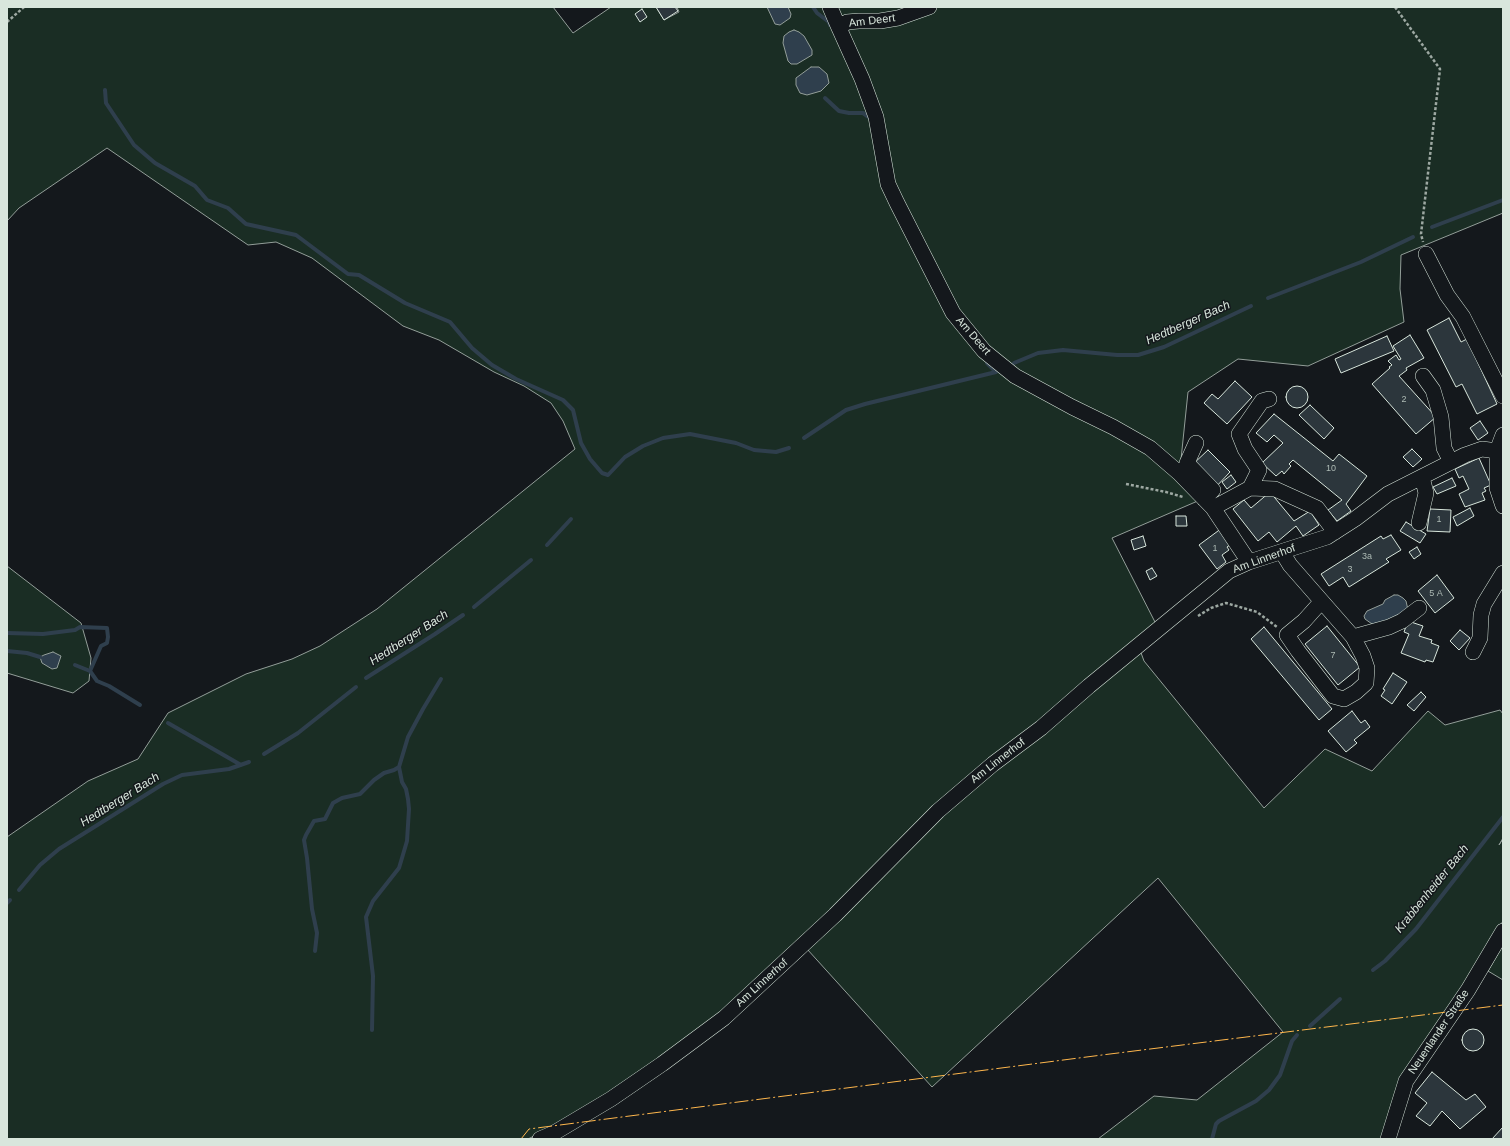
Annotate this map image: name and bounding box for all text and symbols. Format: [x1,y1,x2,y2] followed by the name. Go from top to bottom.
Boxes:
[848,12,896,30] street label: Am Deert
[1144,298,1232,348] water label: Hedtberger Bach
[953,314,993,358] street label: Am Deert
[1401,395,1407,405] house number: 2
[1326,464,1336,474] house number: 10
[1436,515,1442,525] house number: 1
[1231,542,1297,576] street label: Am Linnerhof
[1212,544,1218,554] house number: 1
[1362,552,1372,562] house number: 3a
[1347,565,1353,575] house number: 3
[1429,589,1443,599] house number: 5 A
[367,607,451,669] water label: Hedtberger Bach
[1330,651,1336,661] house number: 7
[968,736,1028,786] street label: Am Linnerhof
[78,770,162,830] water label: Hedtberger Bach
[1392,842,1472,936] water label: Krabbenheider Bach
[733,956,791,1010] street label: Am Linnerhof
[1406,987,1472,1077] street label: Neuenlander Straße

